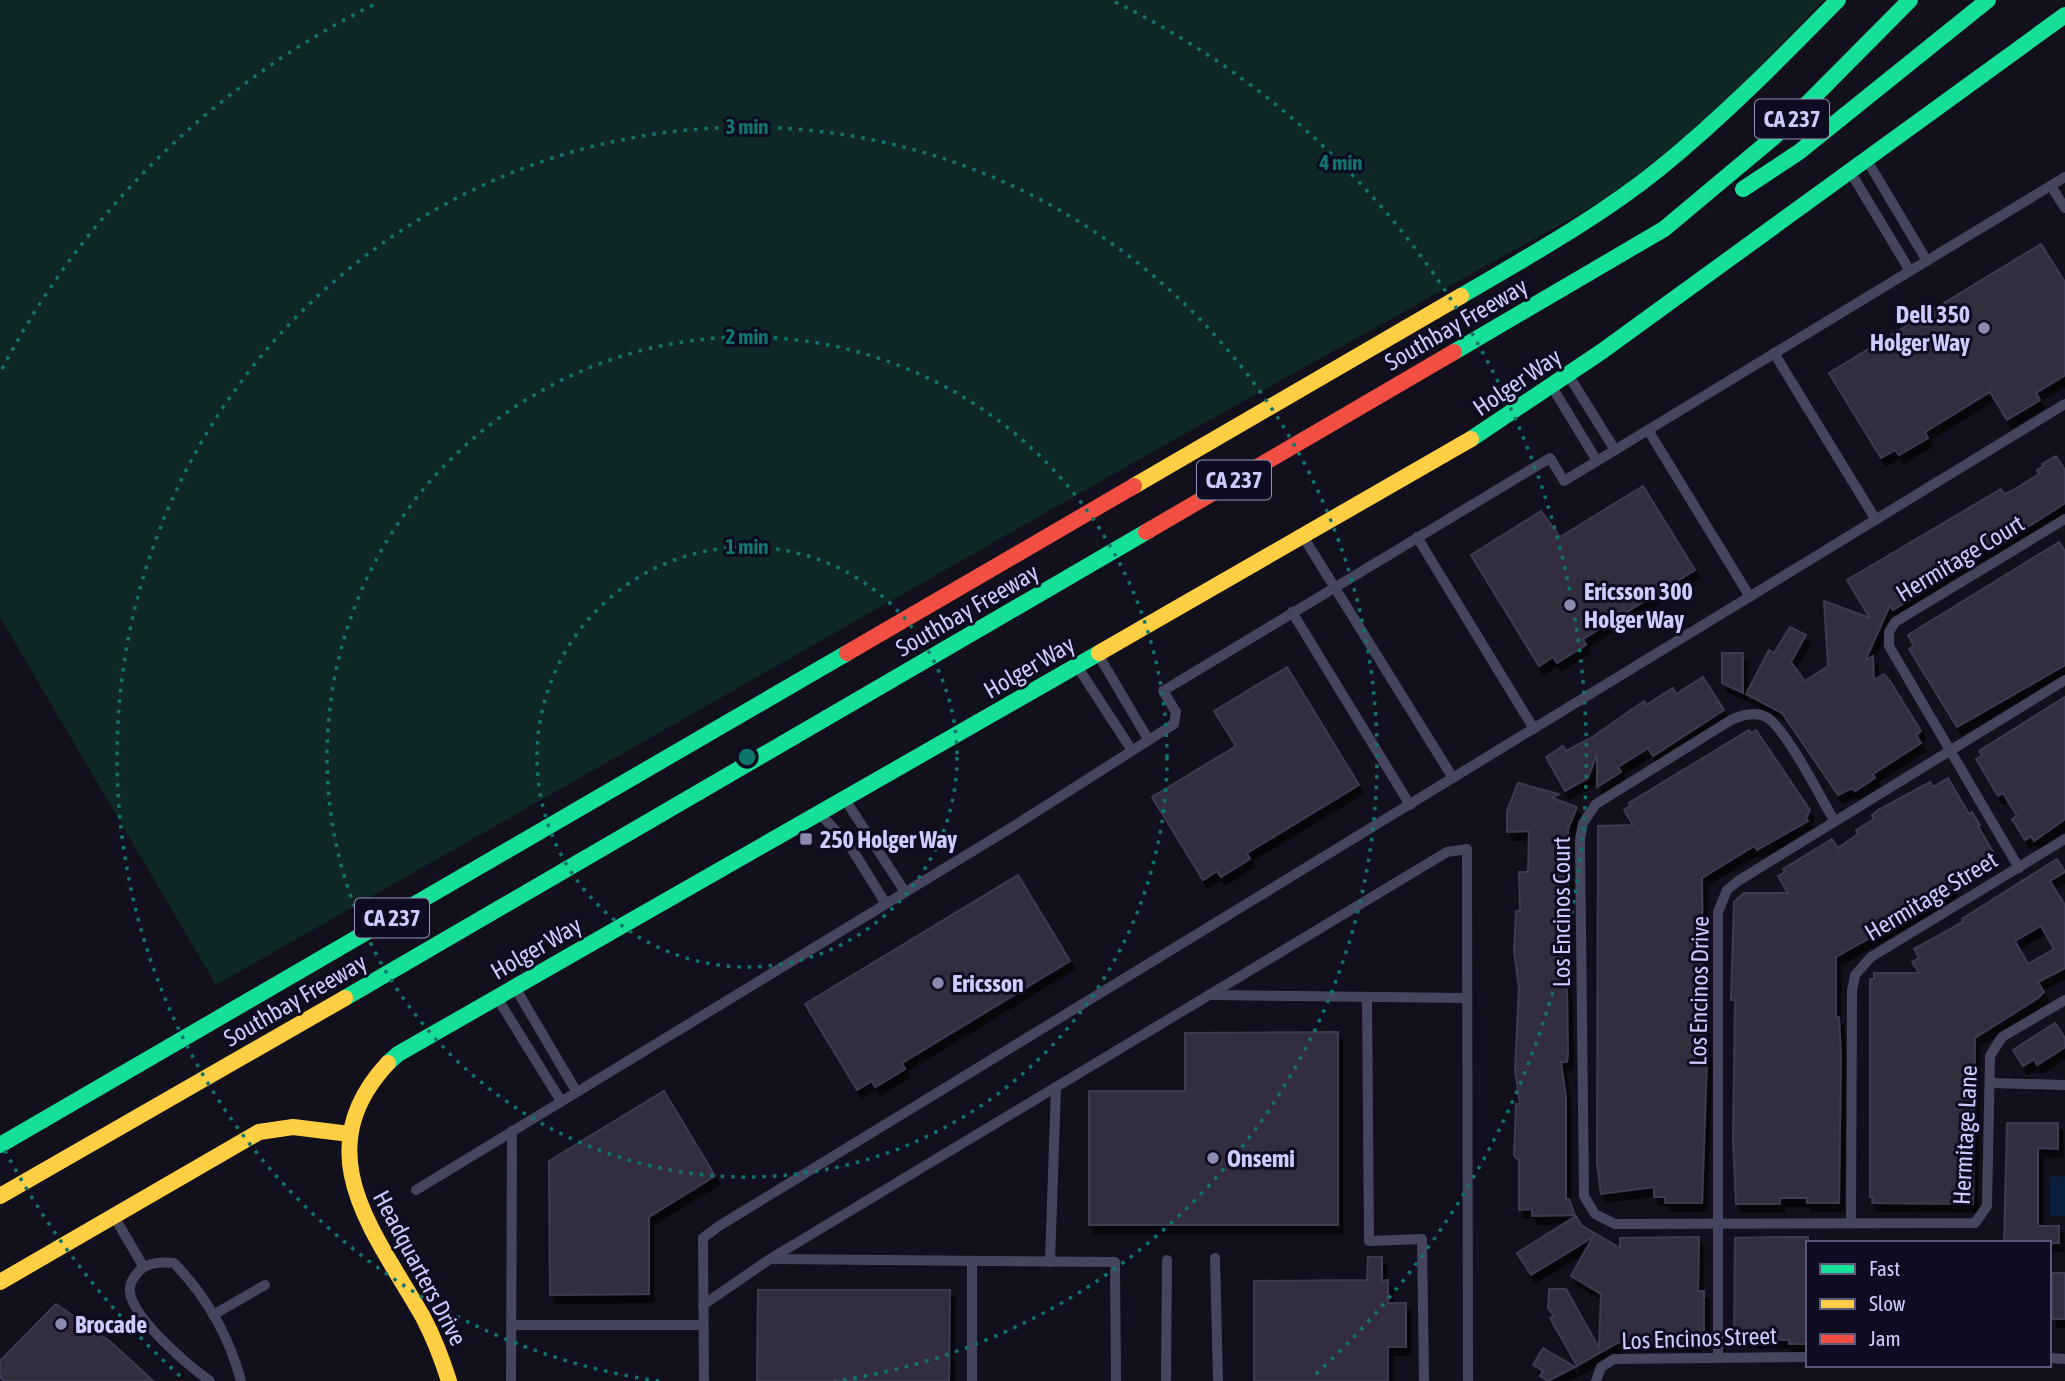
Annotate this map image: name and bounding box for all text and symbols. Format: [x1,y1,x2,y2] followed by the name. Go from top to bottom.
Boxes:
[1755,100,1829,138] road number: CA 237
[726,114,768,138] text: 3 min
[1319,150,1362,174] text: 4 min
[1380,272,1532,376] street label: Southbay Freeway
[1870,301,1970,356] place label: Dell 350 Holger Way
[1976,320,1992,336] marker: Dell 350 Holger Way
[726,324,768,348] text: 2 min
[1468,343,1566,421] street label: Holger Way
[1197,460,1271,500] road number: CA 237
[1891,509,2029,607] street label: Hermitage Court
[726,534,768,558] text: 1 min
[891,558,1043,662] street label: Southbay Freeway
[1584,578,1693,633] place label: Ericsson 300 Holger Way
[1562,597,1578,613] marker: Ericsson 300 Holger Way
[979,630,1079,704] street label: Holger Way
[735,745,759,769] centre of rings
[820,826,957,853] place label: 250 Holger Way
[798,831,814,847] marker: 250 Holger Way
[1548,837,1575,987] street label: Los Encinos Court
[1860,846,2002,946] street label: Hermitage Street
[355,898,429,937] road number: CA 237
[486,911,586,985] street label: Holger Way
[1684,916,1714,1066] street label: Los Encinos Drive
[219,948,371,1052] street label: Southbay Freeway
[952,970,1024,997] place label: Ericsson
[930,975,946,991] marker: Ericsson
[1948,1064,1982,1206] street label: Hermitage Lane
[1227,1145,1295,1172] place label: Onsemi
[1205,1150,1221,1166] marker: Onsemi
[368,1186,472,1350] street label: Headquarters Drive
[1806,1241,2051,1367] legend
[1869,1256,1900,1280] text: Fast
[1869,1291,1906,1315] text: Slow
[75,1311,147,1338] place label: Brocade
[53,1316,69,1332] marker: Brocade
[1621,1322,1777,1354] street label: Los Encinos Street
[1869,1326,1901,1350] text: Jam

